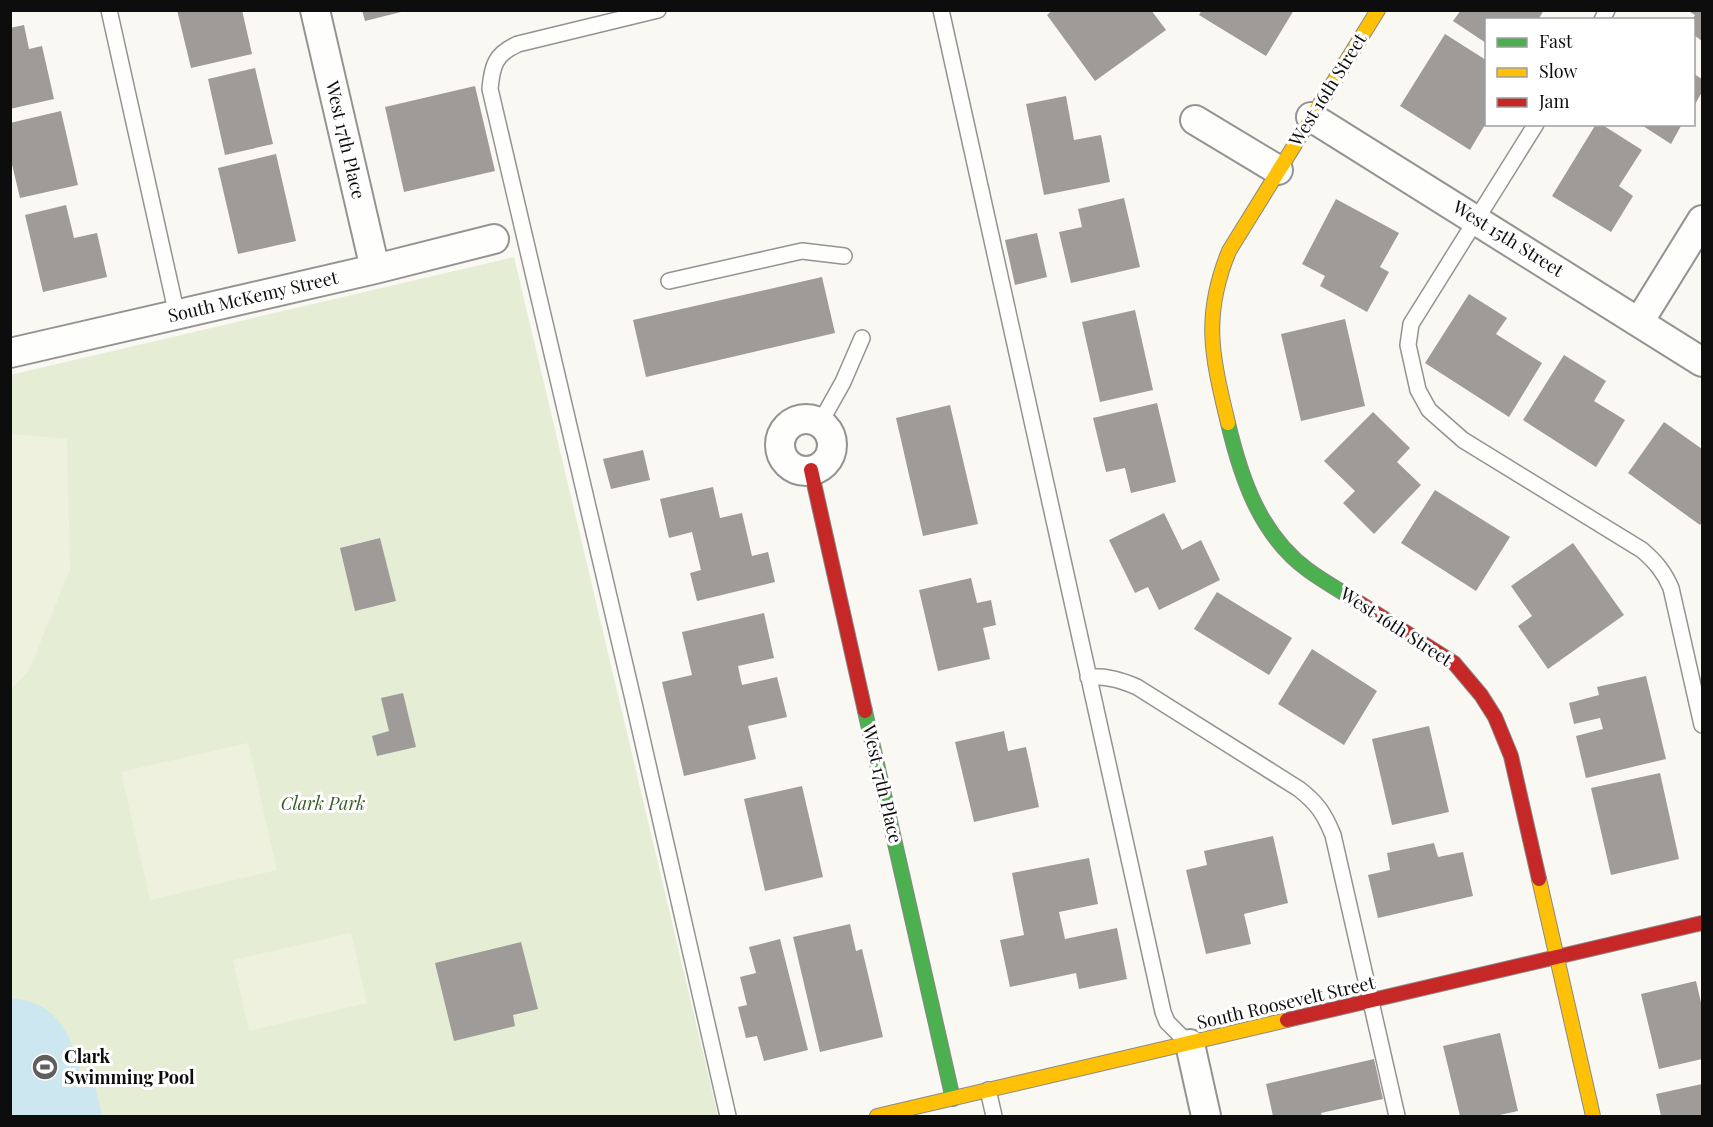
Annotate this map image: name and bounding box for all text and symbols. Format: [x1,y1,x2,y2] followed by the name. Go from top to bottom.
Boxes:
[1485,18,1695,126] legend
[1282,28,1372,151] street label: West 16th Street
[1539,29,1573,53] text: Fast
[1539,59,1577,83] text: Slow
[321,77,371,201] street label: West 17th Place
[1538,89,1569,113] text: Jam
[1448,194,1569,282] street label: West 15th Street
[165,265,341,327] street label: South McKemy Street
[1335,581,1457,672] street label: West 16th Street
[858,721,908,845] street label: West 17th Place
[281,791,365,815] park label: Clark Park
[1195,970,1378,1034] street label: South Roosevelt Street
[64,1044,195,1089] place label: Clark Swimming Pool
[30,1052,60,1082] sports icon: Clark Swimming Pool

